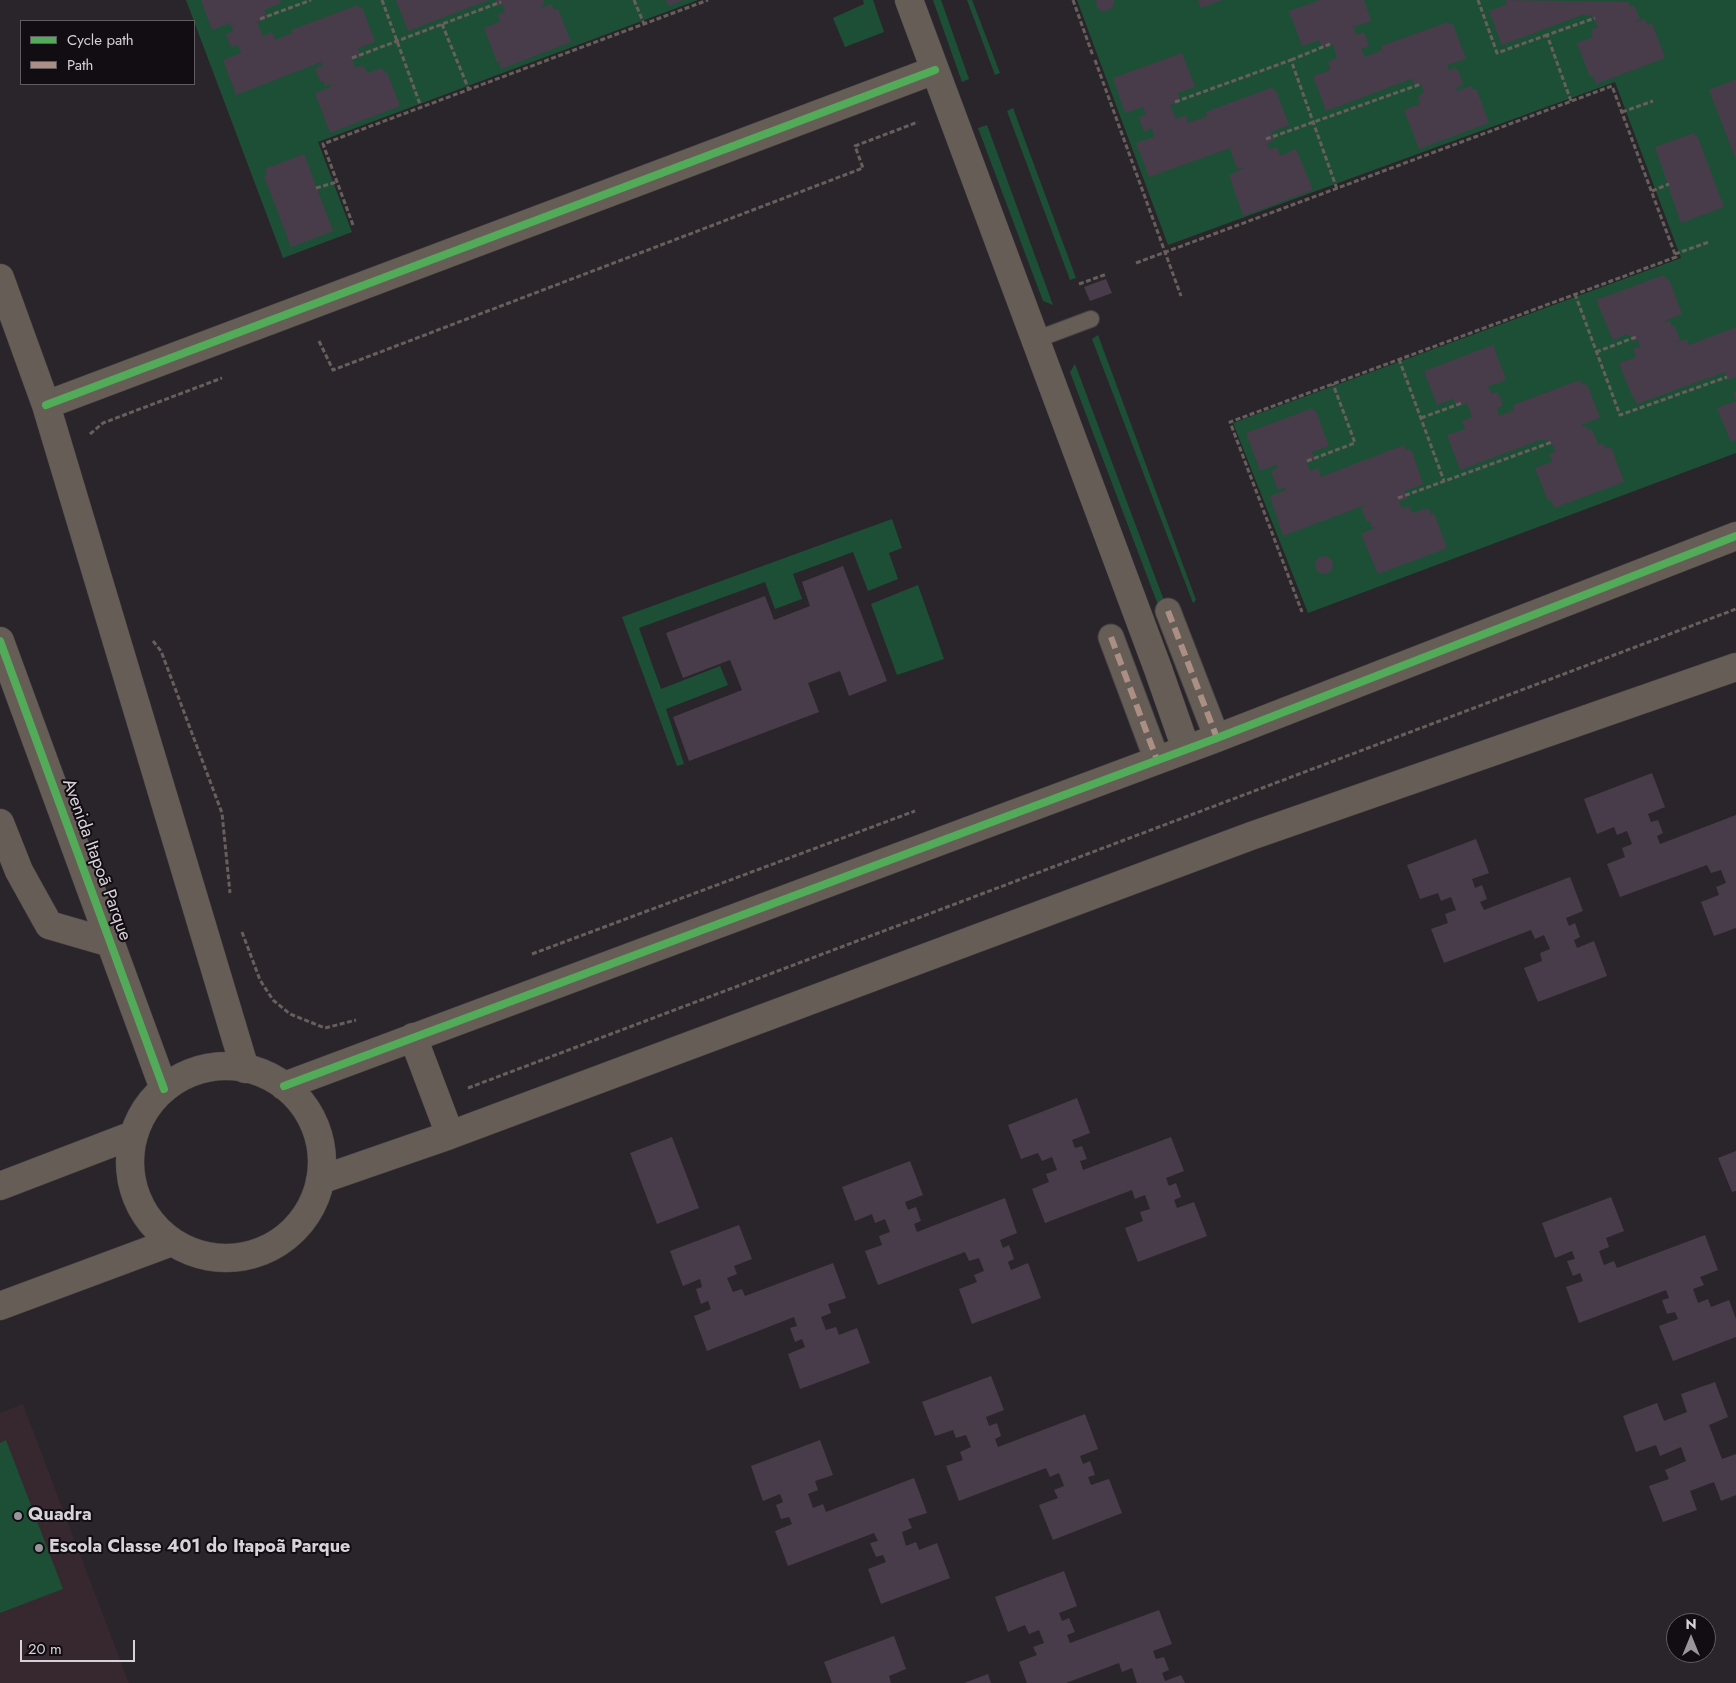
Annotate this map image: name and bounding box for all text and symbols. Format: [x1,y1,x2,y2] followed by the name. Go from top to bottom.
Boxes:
[20,20,195,85] legend
[67,29,134,51] text: Cycle path
[67,54,93,76] text: Path
[57,776,135,944] street label: Avenida Itapoã Parque
[28,1505,92,1527] place label: Quadra
[12,1510,24,1522] marker: Quadra
[49,1537,350,1559] place label: Escola Classe 401 do Itapoã Parque
[33,1542,45,1554] marker: Escola Classe 401 do Itapoã Parque
[1666,1613,1716,1663] north arrow
[1685,1614,1697,1634] text: N
[22,1630,138,1662] scale bar
[28,1638,62,1660] text: 20 m

